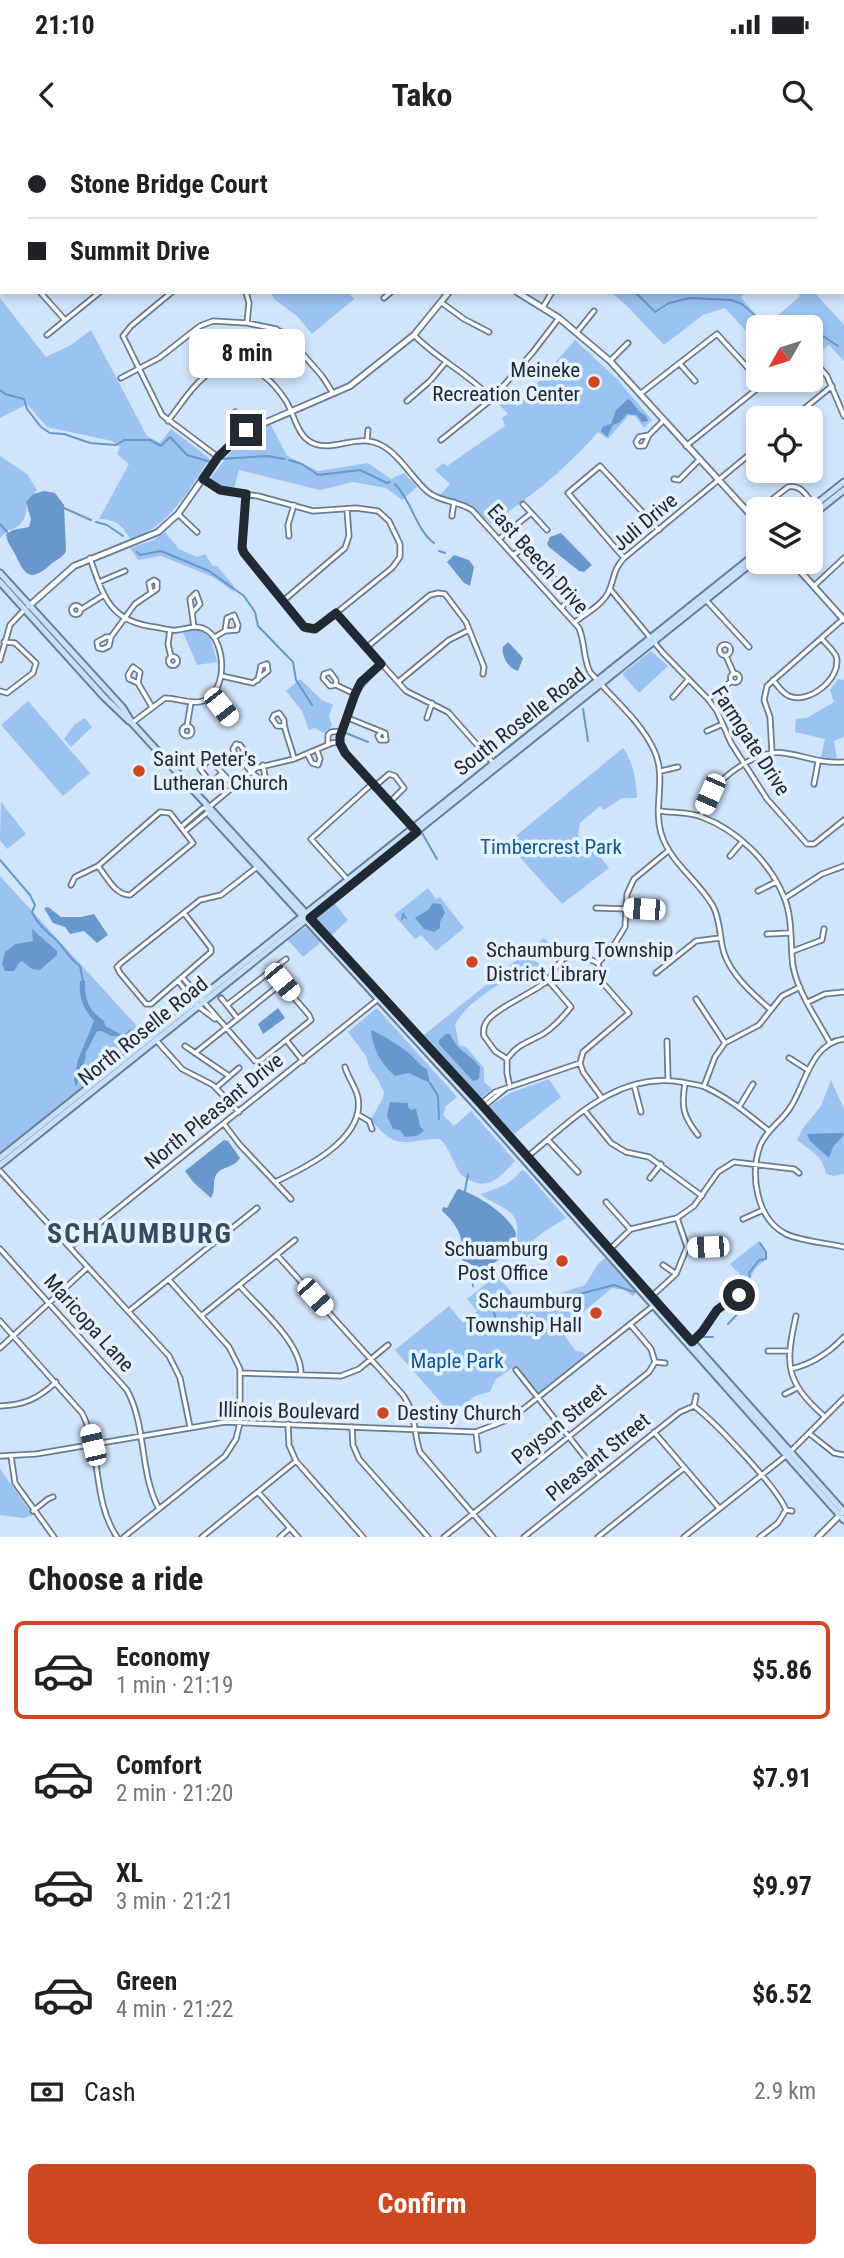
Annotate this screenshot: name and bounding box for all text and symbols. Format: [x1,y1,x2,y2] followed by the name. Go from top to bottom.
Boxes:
[35,10,95,40] text: 21:10
[28,76,66,114] icon: back
[391,76,453,114] text: Tako
[778,76,816,114] icon: search
[70,169,268,199] text: Stone Bridge Court
[70,236,210,266] text: Summit Drive
[746,315,822,392] north arrow
[746,315,823,574] map controls
[188,328,304,378] callout: 8 min
[221,340,273,367] text: 8 min
[432,358,580,406] place label: Meineke Recreation Center
[586,374,602,390] marker: Meineke Recreation Center
[746,406,823,483] button: locate
[230,414,262,446] route end
[608,488,682,556] street label: Juli Drive
[746,497,823,574] button: layers
[483,499,593,619] street label: East Beech Drive
[449,663,591,781] street label: South Roselle Road
[707,682,795,800] street label: Farmgate Drive
[200,684,243,730] car
[153,747,288,795] place label: Saint Peter's Lutheran Church
[131,763,147,779] marker: Saint Peter's Lutheran Church
[692,771,729,817] car
[480,835,622,859] park label: Timbercrest Park
[623,897,666,921] car
[486,938,673,986] place label: Schaumburg Township District Library
[464,954,480,970] marker: Schaumburg Township District Library
[261,959,304,1005] car
[74,972,212,1090] street label: North Roselle Road
[140,1048,288,1174] street label: North Pleasant Drive
[47,1217,233,1250] district label: SCHAUMBURG
[687,1236,730,1258] car
[444,1237,548,1285] place label: Schuamburg Post Office
[554,1253,570,1269] marker: Schuamburg Post Office
[39,1269,139,1377] street label: Maricopa Lane
[294,1274,337,1320] car
[723,1279,755,1311] route start
[465,1289,582,1337] place label: Schaumburg Township Hall
[588,1305,604,1321] marker: Schaumburg Township Hall
[410,1349,504,1373] park label: Maple Park
[507,1379,611,1469] street label: Payson Street
[218,1398,360,1424] street label: Illinois Boulevard
[397,1401,521,1425] place label: Destiny Church
[375,1405,391,1421] marker: Destiny Church
[541,1408,655,1506] street label: Pleasant Street
[79,1422,108,1468] car
[28,1560,203,1598] text: Choose a ride
[32,1639,95,1702] icon: car
[116,1642,210,1672] text: Economy
[752,1655,812,1685] text: $5.86
[116,1672,233,1699] text: 1 min · 21:19
[32,1747,95,1810] icon: car
[116,1750,202,1780] text: Comfort
[752,1763,812,1793] text: $7.91
[116,1780,233,1807] text: 2 min · 21:20
[32,1855,95,1918] icon: car
[116,1858,143,1888] text: XL
[752,1871,812,1901] text: $9.97
[116,1888,233,1915] text: 3 min · 21:21
[32,1963,95,2026] icon: car
[116,1966,177,1996] text: Green
[752,1979,812,2009] text: $6.52
[116,1996,233,2023] text: 4 min · 21:22
[28,2073,66,2111] icon: cash
[84,2077,136,2107] text: Cash
[754,2078,816,2105] text: 2.9 km
[28,2164,816,2244] button: Confirm

